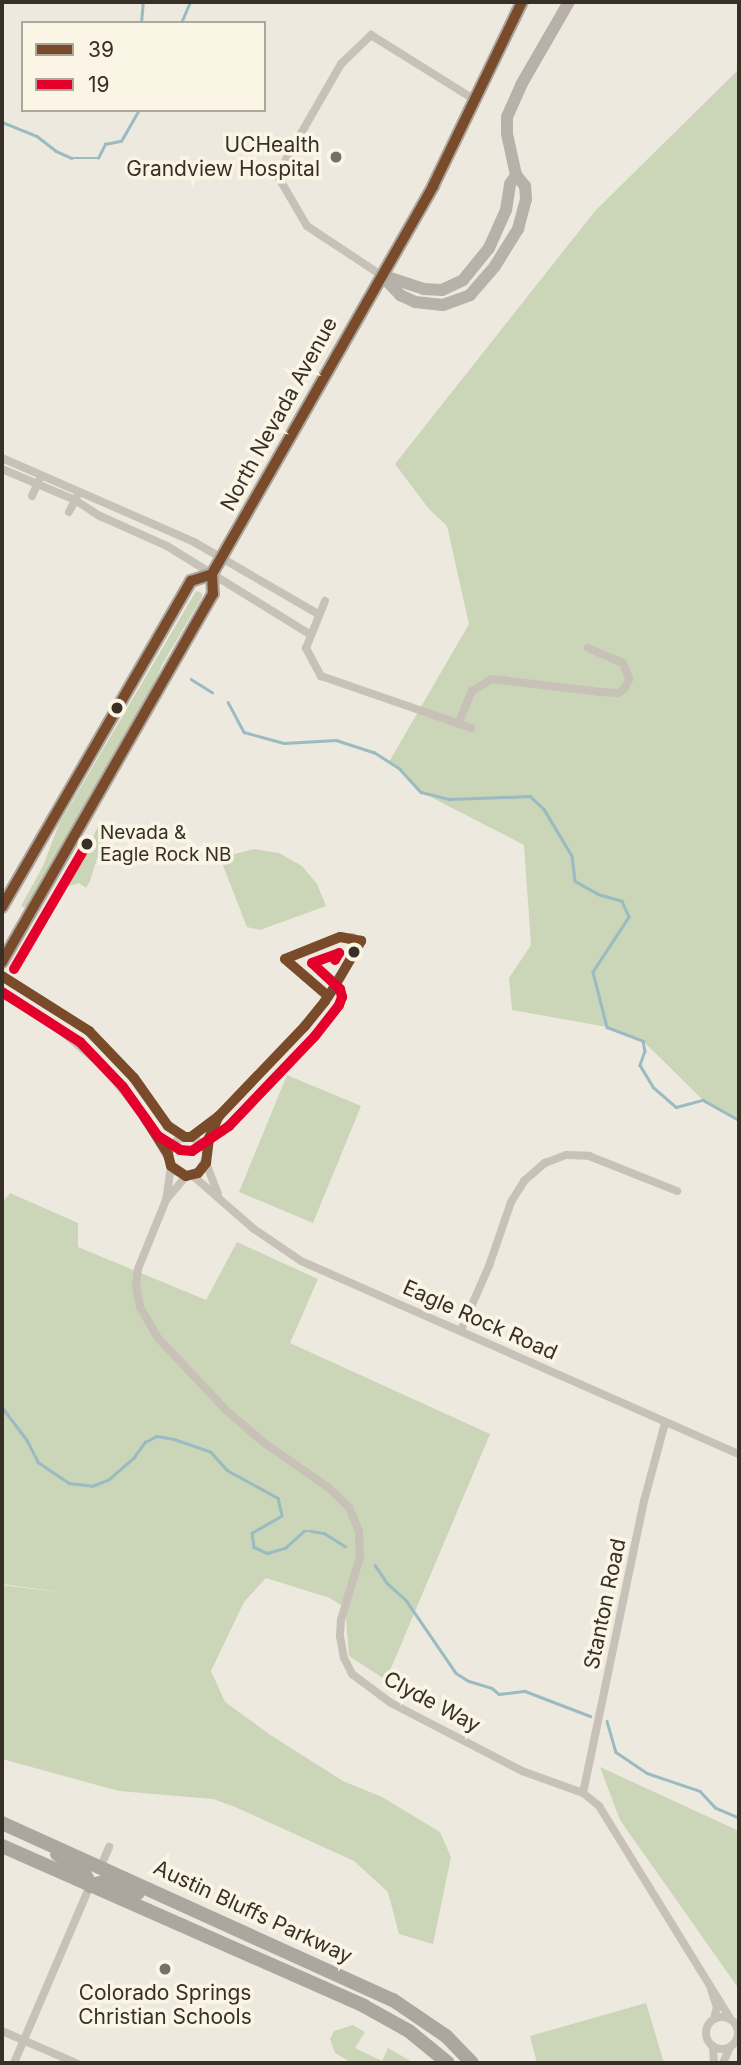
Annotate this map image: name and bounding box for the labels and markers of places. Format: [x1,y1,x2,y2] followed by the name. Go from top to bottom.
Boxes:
[126,132,320,182] place label: UCHealth Grandview Hospital
[326,147,346,167] marker: UCHealth Grandview Hospital
[110,701,124,715] unlabelled marker
[100,822,231,866] place label: Nevada & Eagle Rock NB
[80,837,94,851] marker: Nevada & Eagle Rock NB
[347,945,361,959] unlabelled marker
[157,1961,173,1977] marker: Colorado Springs Christian Schools
[78,1980,252,2030] place label: Colorado Springs Christian Schools

